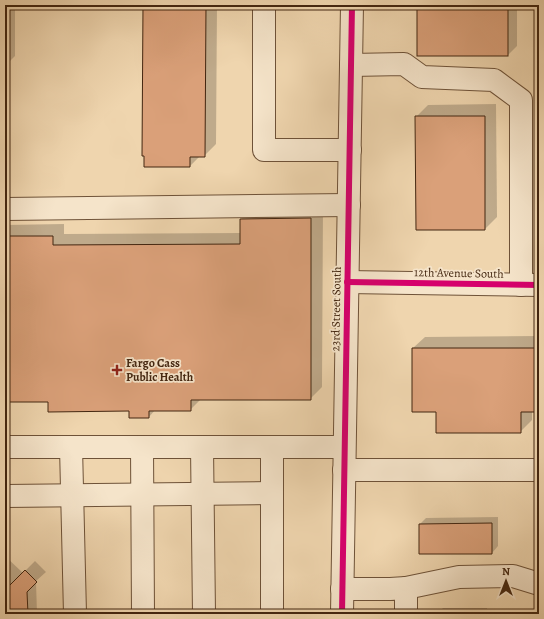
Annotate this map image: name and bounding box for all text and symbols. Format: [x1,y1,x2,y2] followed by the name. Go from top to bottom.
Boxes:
[414,264,505,282] street label: 12th Avenue South
[327,266,345,352] street label: 23rd Street South
[126,355,194,385] place label: Fargo Cass Public Health
[111,364,123,376] marker: Fargo Cass Public Health
[486,561,526,601] north arrow
[502,564,510,579] text: N

